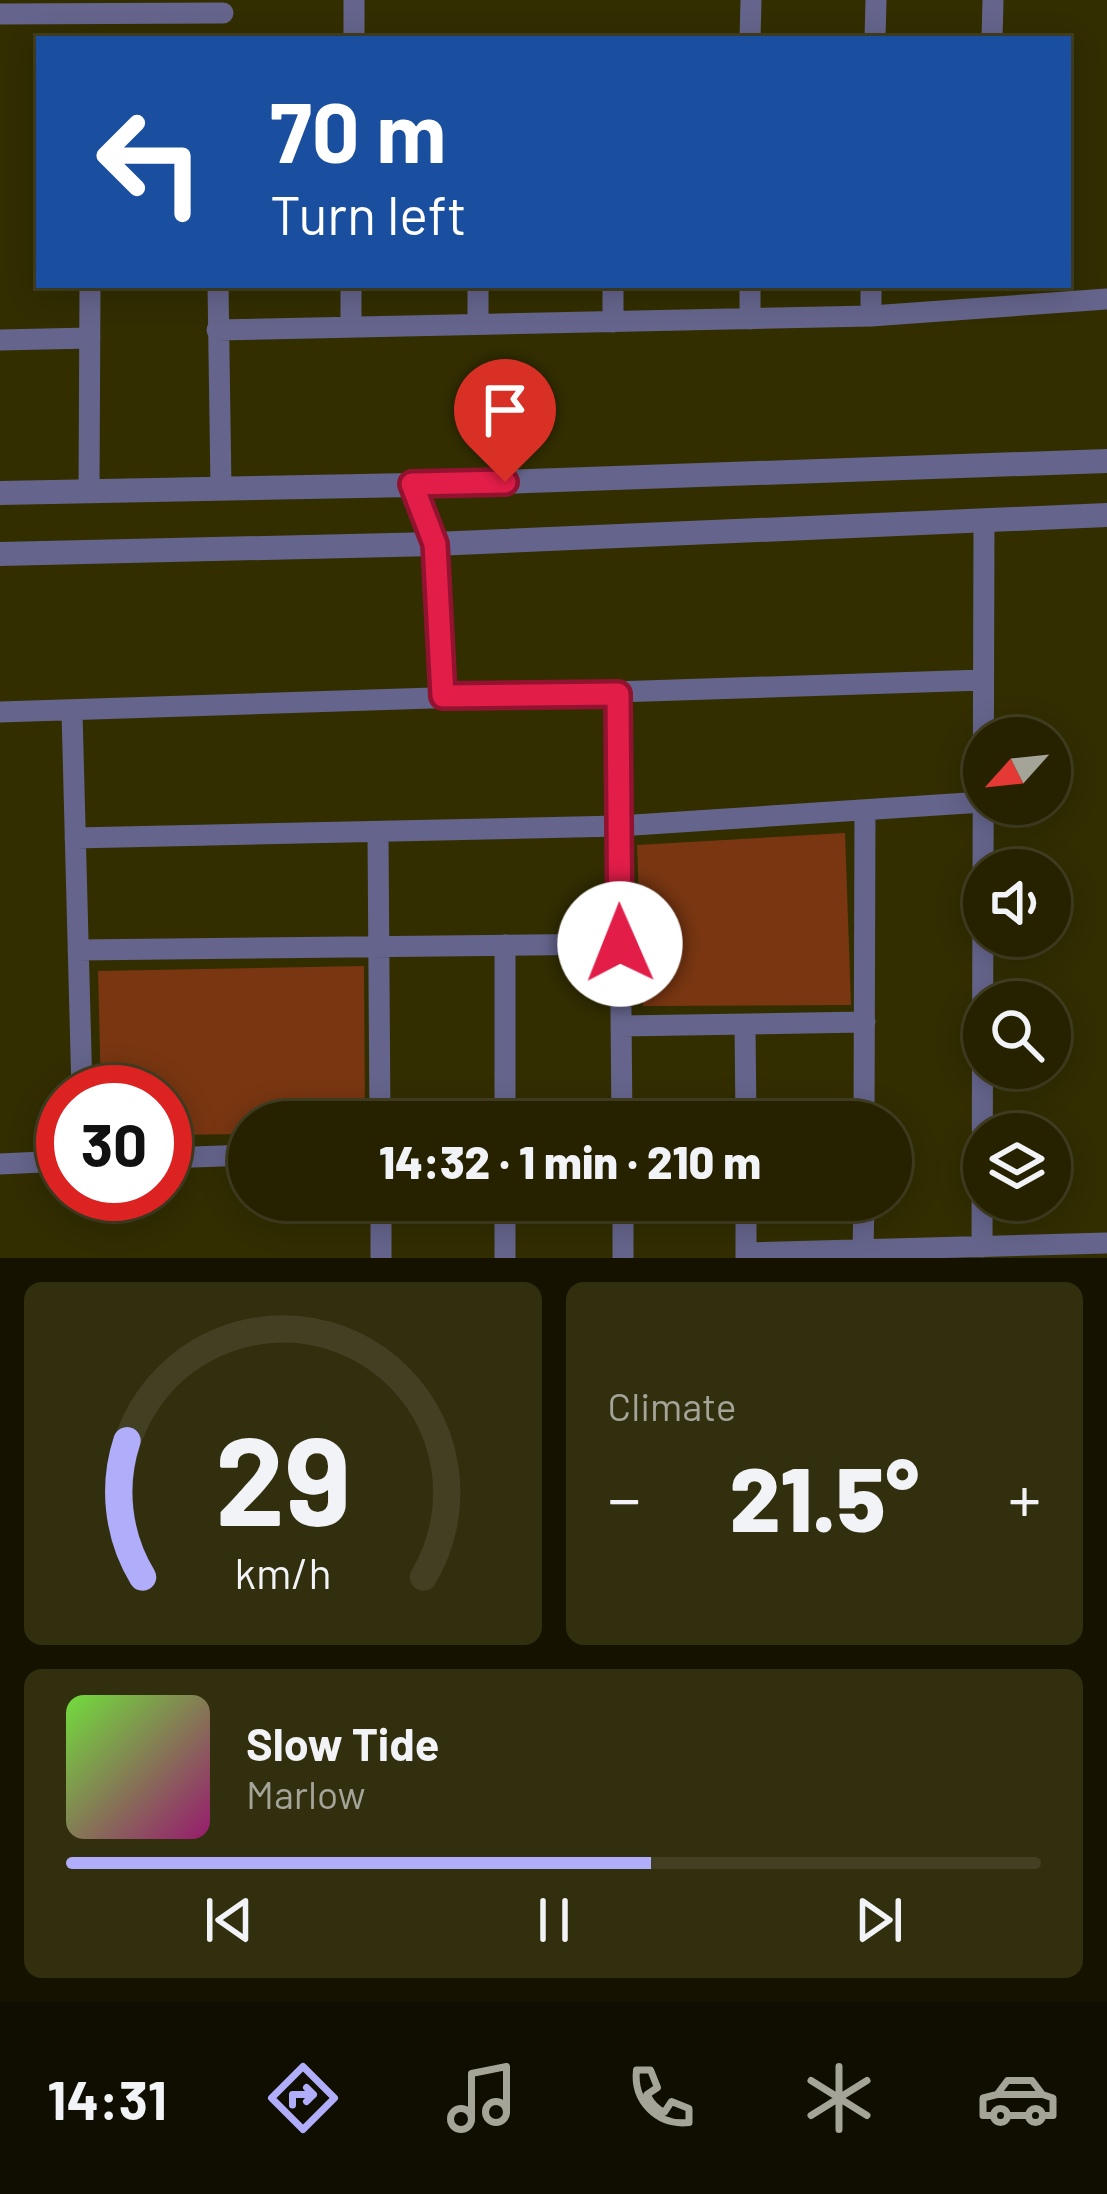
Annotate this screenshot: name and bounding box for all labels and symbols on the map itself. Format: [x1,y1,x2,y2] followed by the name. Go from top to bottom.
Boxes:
[454,359,556,482] pin
[963,717,1071,825] north arrow
[557,881,683,1007] position arrow
[36,1065,192,1221] speed limit sign: 30

